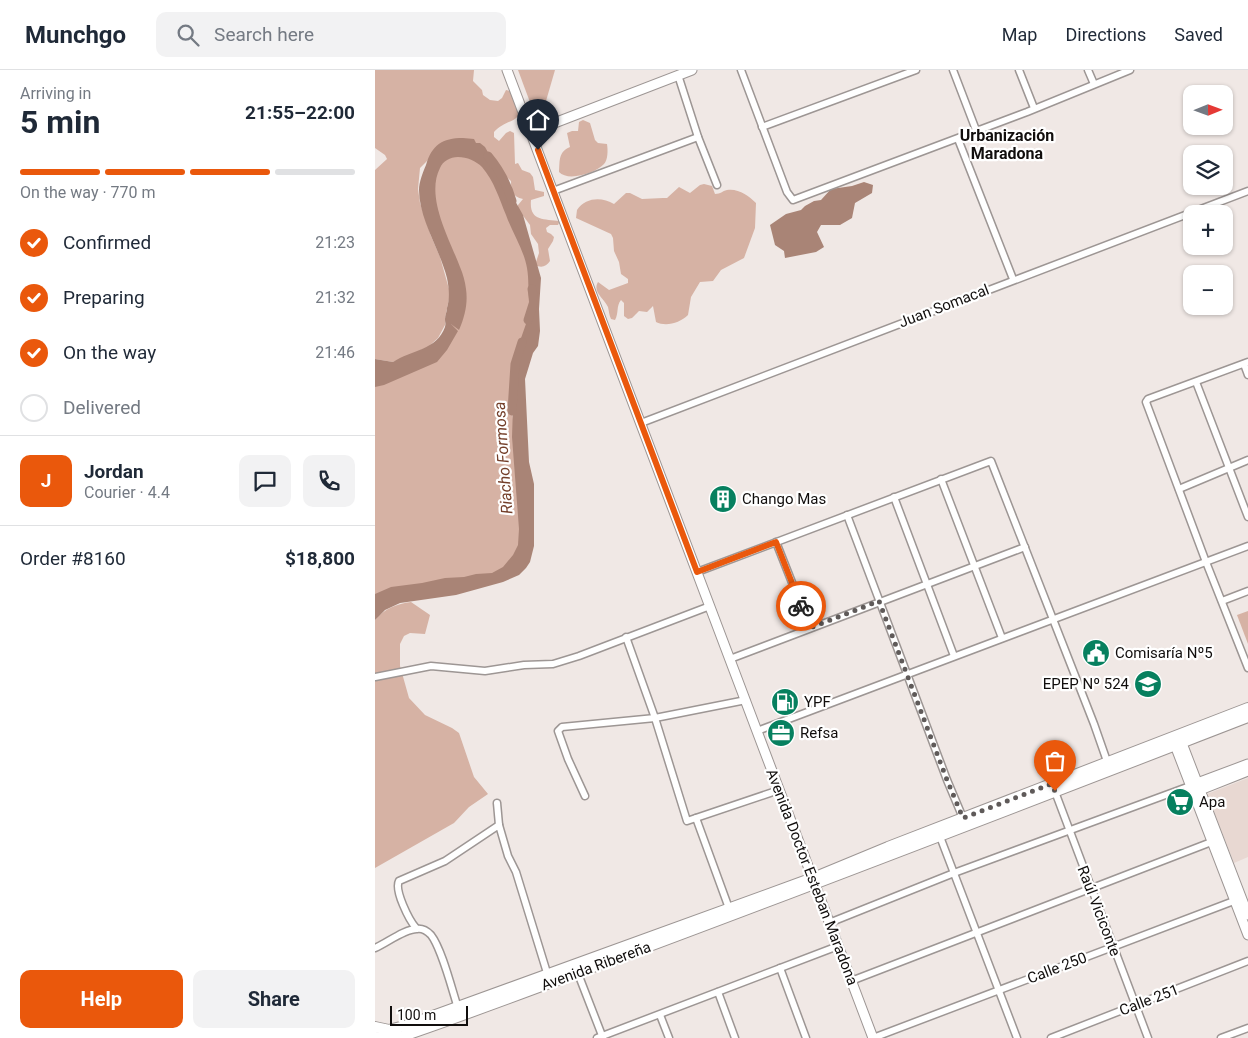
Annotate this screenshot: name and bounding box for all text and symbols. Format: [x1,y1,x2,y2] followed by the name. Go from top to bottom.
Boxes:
[156,12,506,57] search box
[25,21,126,49] text: Munchgo
[174,21,202,49] icon: search
[214,23,314,46] text: Search here
[1002,24,1037,45] text: Map
[1065,24,1146,45] text: Directions
[1174,24,1223,45] text: Saved
[20,84,91,103] text: Arriving in
[1183,85,1233,135] north arrow
[1183,85,1233,315] map controls
[517,99,559,150] pin
[245,101,355,124] text: 21:55–22:00
[20,103,100,141] text: 5 min
[524,106,552,134] icon: home
[960,126,1054,163] district label: Urbanización Maradona
[1183,145,1233,195] button: layers
[20,183,156,202] text: On the way · 770 m
[1183,205,1233,255] button: +
[20,229,48,257] icon: check
[63,231,151,254] text: Confirmed
[315,233,355,252] text: 21:23
[1183,265,1233,315] button: −
[896,281,992,331] street label: Juan Somacal
[20,284,48,312] icon: check
[63,286,145,309] text: Preparing
[315,288,355,307] text: 21:32
[20,339,48,367] icon: check
[63,341,156,364] text: On the way
[315,343,355,362] text: 21:46
[63,396,141,419] text: Delivered
[490,401,516,515] water label: Riacho Formosa
[239,455,291,507] button: chat
[303,455,355,507] button: phone
[84,460,144,483] text: Jordan
[41,469,51,492] text: J
[84,483,170,502] text: Courier · 4.4
[708,484,738,514] building icon: Chango Mas
[742,490,826,508] place label: Chango Mas
[20,547,126,570] text: Order #8160
[285,547,355,570] text: $18,800
[776,581,826,631] courier
[787,592,815,620] icon: bike
[1081,638,1111,668] public building icon: Comisaría Nº5
[1115,644,1213,662] place label: Comisaría Nº5
[1133,669,1163,699] school or university icon: EPEP Nº 524
[1043,675,1130,693] place label: EPEP Nº 524
[770,687,800,717] fuel station icon: YPF
[804,693,831,711] place label: YPF
[766,718,796,748] office icon: Refsa
[800,724,838,742] place label: Refsa
[1034,740,1076,791] pin
[1041,747,1069,775] icon: bag
[762,766,862,988] street label: Avenida Doctor Esteban Maradona
[1165,787,1195,817] supermarket icon: Apa
[1199,793,1225,811] place label: Apa
[1074,863,1124,959] street label: Raúl Viciconte
[539,938,653,994] street label: Avenida Ribereña
[1025,948,1089,988] street label: Calle 250
[20,970,183,1028] button: Help
[193,970,355,1028] button: Share
[1117,980,1181,1020] street label: Calle 251
[390,1003,467,1026] scale bar
[397,1007,436,1023] text: 100 m

